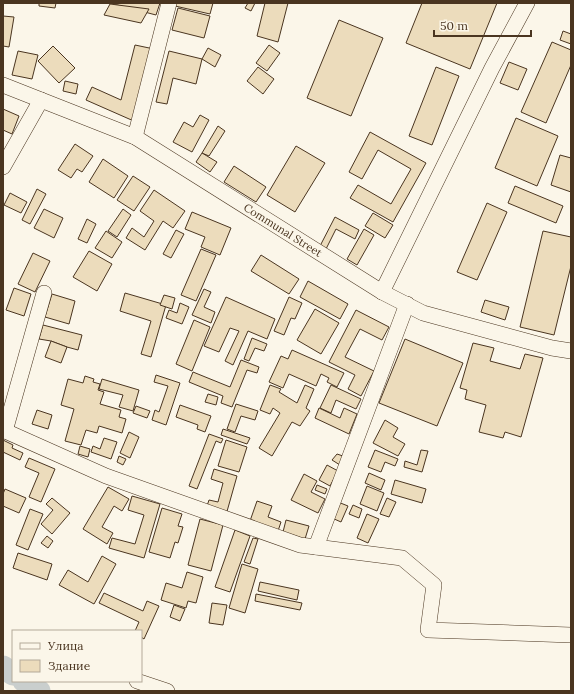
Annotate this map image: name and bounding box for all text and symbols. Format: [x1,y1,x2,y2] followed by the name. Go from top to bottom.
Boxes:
[434,12,531,38] scale bar
[440,18,468,33] text: 50 m
[241,200,325,260] street label: Communal Street
[12,630,142,682] legend
[47,638,84,653] text: Улица
[48,658,91,673] text: Здание

